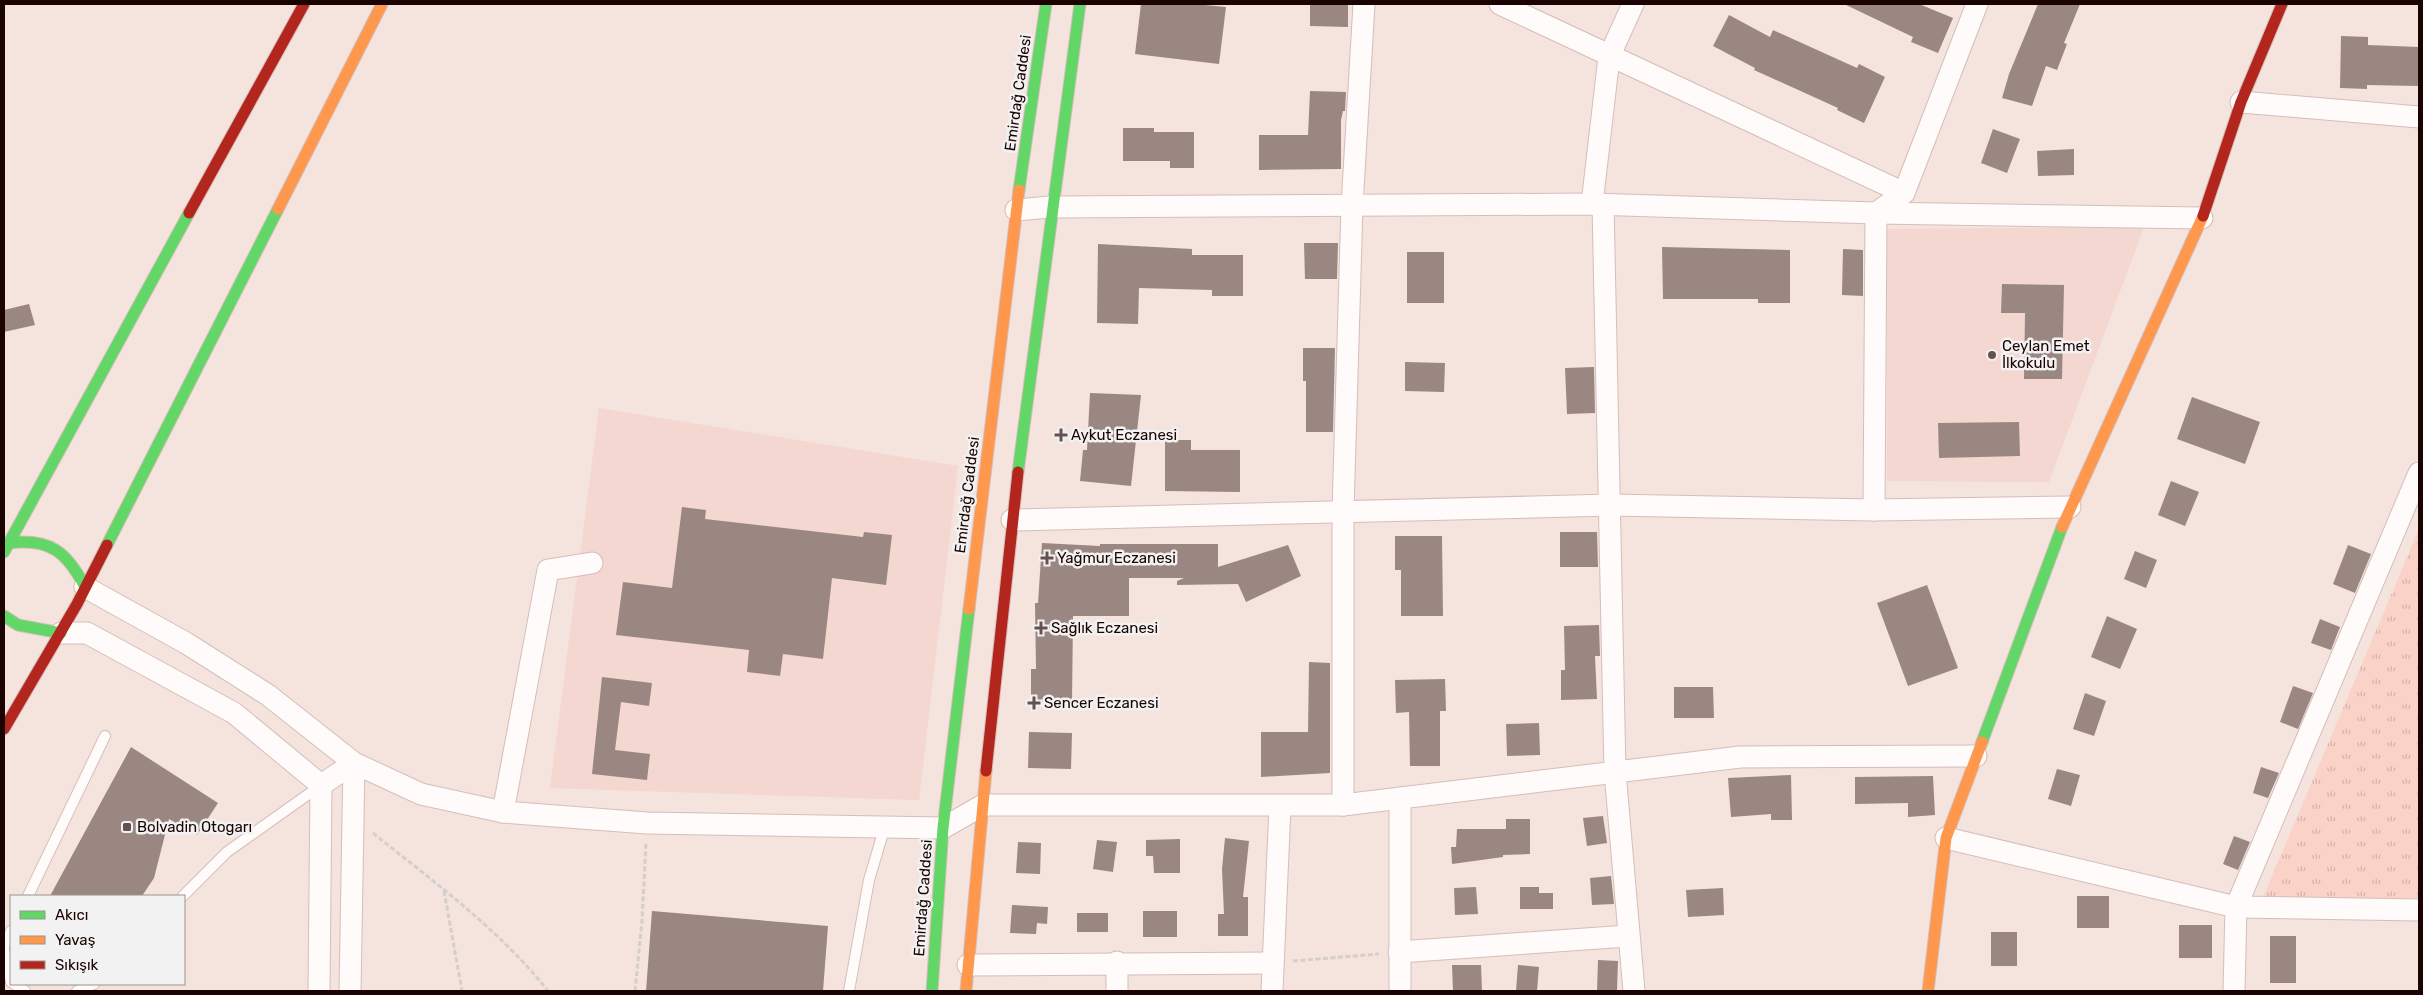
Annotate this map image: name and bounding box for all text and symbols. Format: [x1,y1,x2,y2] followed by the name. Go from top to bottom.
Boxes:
[1001,34,1035,152] street label: Emirdağ Caddesi
[2002,337,2090,372] place label: Ceylan Emet İlkokulu
[1986,349,1998,361] marker: Ceylan Emet İlkokulu
[1071,426,1177,444] place label: Aykut Eczanesi
[1055,429,1067,441] marker: Aykut Eczanesi
[951,436,983,554] street label: Emirdağ Caddesi
[1057,549,1176,567] place label: Yağmur Eczanesi
[1041,552,1053,564] marker: Yağmur Eczanesi
[1051,619,1158,637] place label: Sağlık Eczanesi
[1035,622,1047,634] marker: Sağlık Eczanesi
[1044,694,1159,712] place label: Sencer Eczanesi
[1028,697,1040,709] marker: Sencer Eczanesi
[137,818,252,836] place label: Bolvadin Otogarı
[121,821,133,833] marker: Bolvadin Otogarı
[910,839,936,957] street label: Emirdağ Caddesi
[10,895,185,985] legend
[55,906,88,924] text: Akıcı
[55,931,96,949] text: Yavaş
[55,956,99,974] text: Sıkışık

